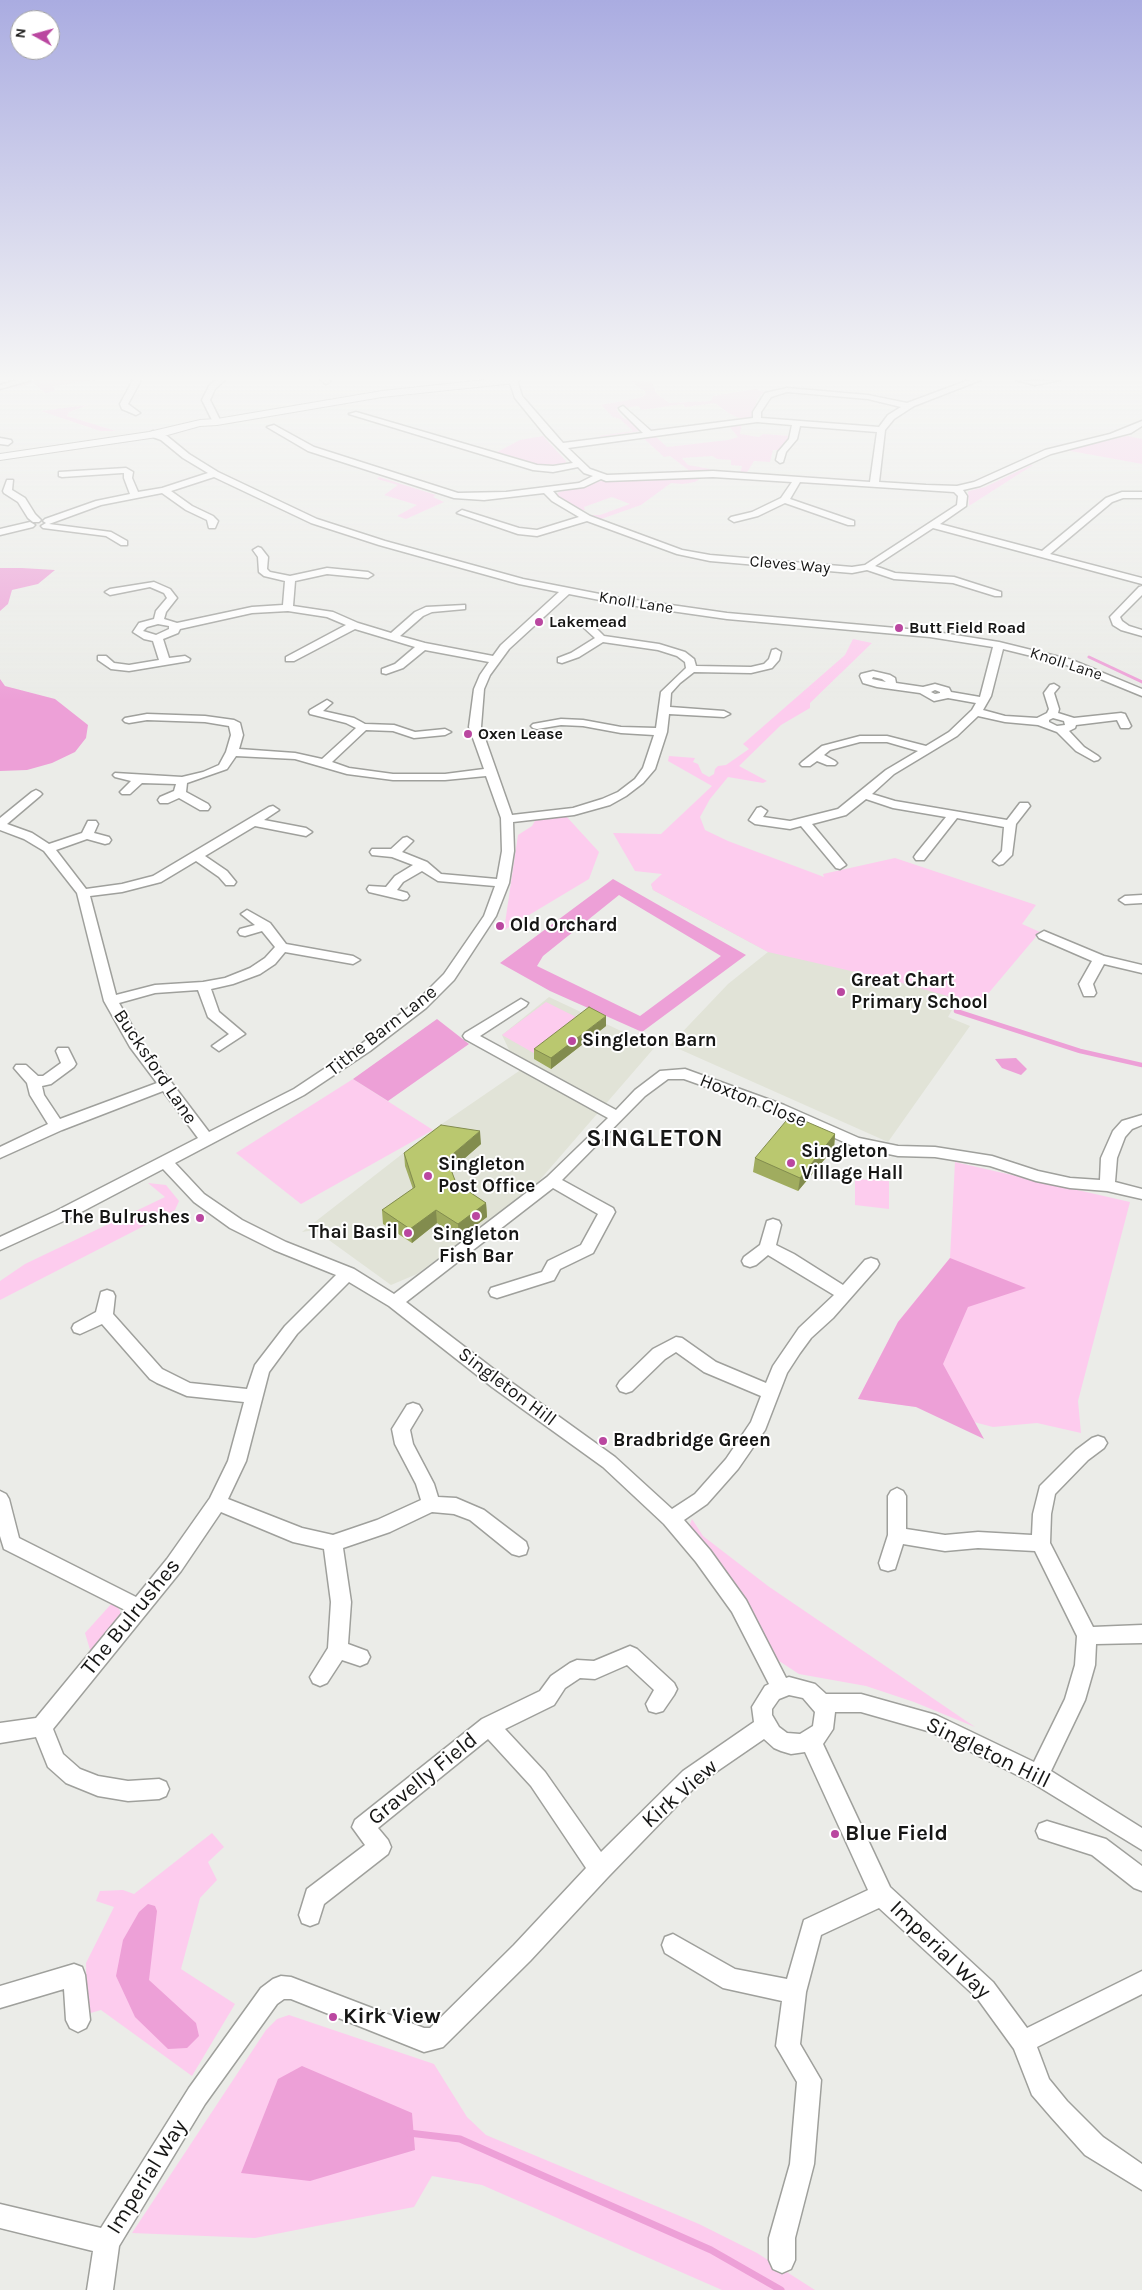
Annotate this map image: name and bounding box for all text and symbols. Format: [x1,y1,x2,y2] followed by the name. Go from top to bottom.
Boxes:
[10,10,60,60] north arrow
[12,27,30,39] text: N
[749,552,831,578] street label: Cleves Way
[597,588,675,618] street label: Knoll Lane
[549,612,627,632] place label: Lakemead
[533,616,545,628] marker: Lakemead
[909,618,1026,638] place label: Butt Field Road
[893,622,905,634] marker: Butt Field Road
[1027,643,1105,685] street label: Knoll Lane
[478,724,563,744] place label: Oxen Lease
[462,728,474,740] marker: Oxen Lease
[510,915,618,937] place label: Old Orchard
[494,920,506,932] marker: Old Orchard
[851,970,988,1014] place label: Great Chart Primary School
[322,981,442,1081] street label: Tithe Barn Lane
[835,986,847,998] marker: Great Chart Primary School
[108,1005,202,1129] street label: Bucksford Lane
[582,1030,717,1052] place label: Singleton Barn
[566,1035,578,1047] marker: Singleton Barn
[696,1069,810,1133] street label: Hoxton Close
[585,1125,725,1153] district label: SINGLETON
[801,1141,903,1185] place label: Singleton Village Hall
[438,1154,535,1198] place label: Singleton Post Office
[785,1157,797,1169] marker: Singleton Village Hall
[422,1170,434,1182] marker: Singleton Post Office
[62,1207,190,1229] place label: The Bulrushes
[470,1210,482,1222] marker: Singleton Fish Bar
[194,1212,206,1224] marker: The Bulrushes
[308,1222,398,1244] place label: Thai Basil
[432,1224,520,1268] place label: Singleton Fish Bar
[402,1227,414,1239] marker: Thai Basil
[453,1343,561,1431] street label: Singleton Hill
[613,1430,771,1452] place label: Bradbridge Green
[597,1435,609,1447] marker: Bradbridge Green
[76,1553,186,1681] street label: The Bulrushes
[921,1711,1055,1795] street label: Singleton Hill
[363,1727,483,1831] street label: Gravelly Field
[637,1754,723,1834] street label: Kirk View
[845,1821,948,1847] place label: Blue Field
[829,1828,841,1840] marker: Blue Field
[884,1895,996,2005] street label: Imperial Way
[343,2004,441,2030] place label: Kirk View
[327,2011,339,2023] marker: Kirk View
[101,2115,193,2239] street label: Imperial Way

